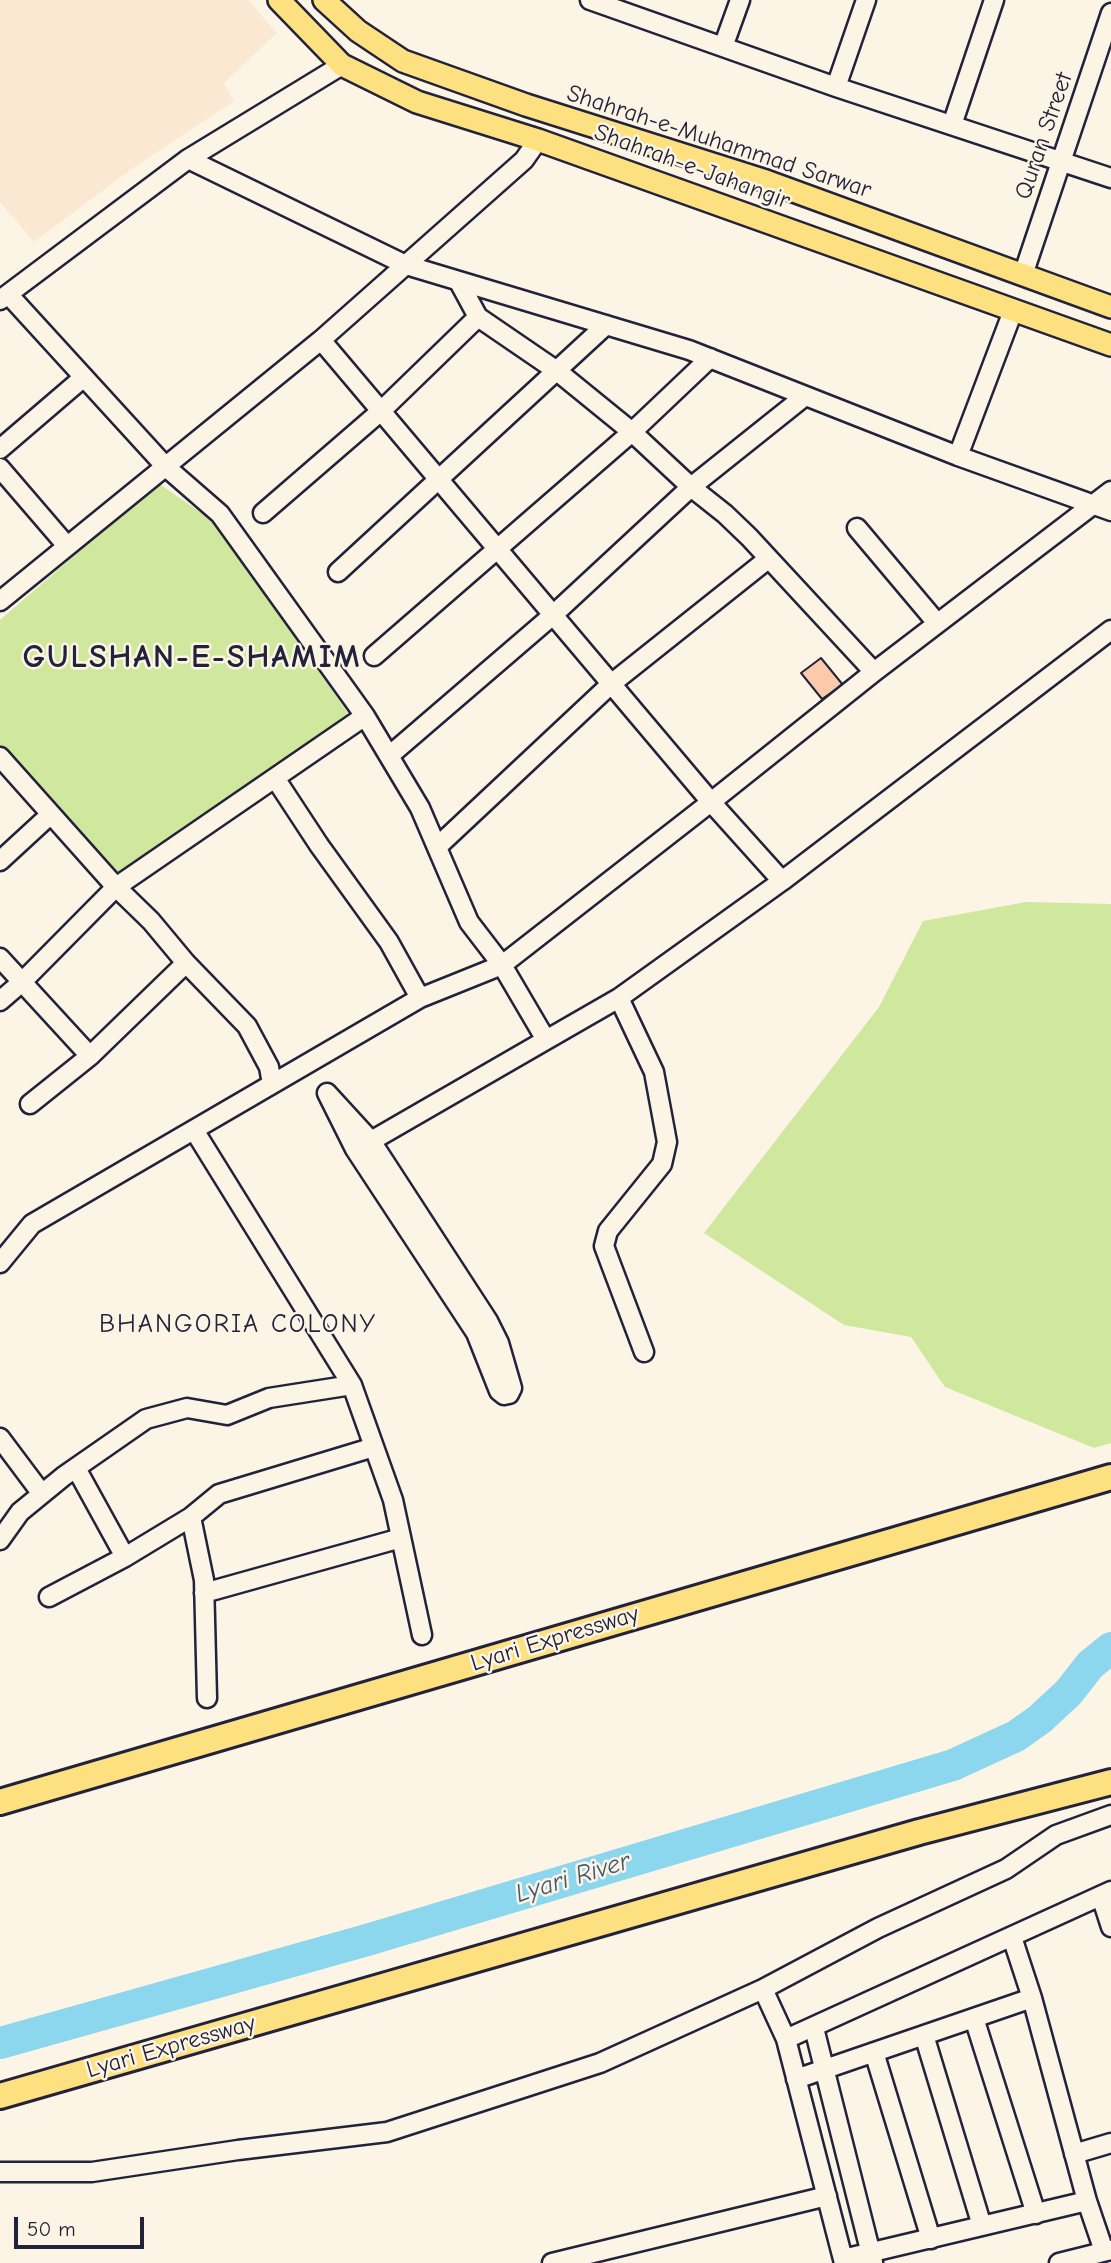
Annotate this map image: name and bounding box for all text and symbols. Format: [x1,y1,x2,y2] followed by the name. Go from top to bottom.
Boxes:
[1009,69,1079,203] street label: Quran Street
[563,79,875,205] street label: Shahrah-e-Muhammad Sarwar
[590,118,794,216] street label: Shahrah-e-Jahangir
[25,639,359,677] district label: GULSHAN-E-SHAMIM
[101,1309,375,1341] district label: BHANGORIA COLONY
[467,1600,643,1678] street label: Lyari Expressway
[512,1846,634,1910] water label: Lyari River
[83,2009,259,2085] street label: Lyari Expressway
[18,2204,147,2248] scale bar
[27,2217,76,2241] text: 50 m

